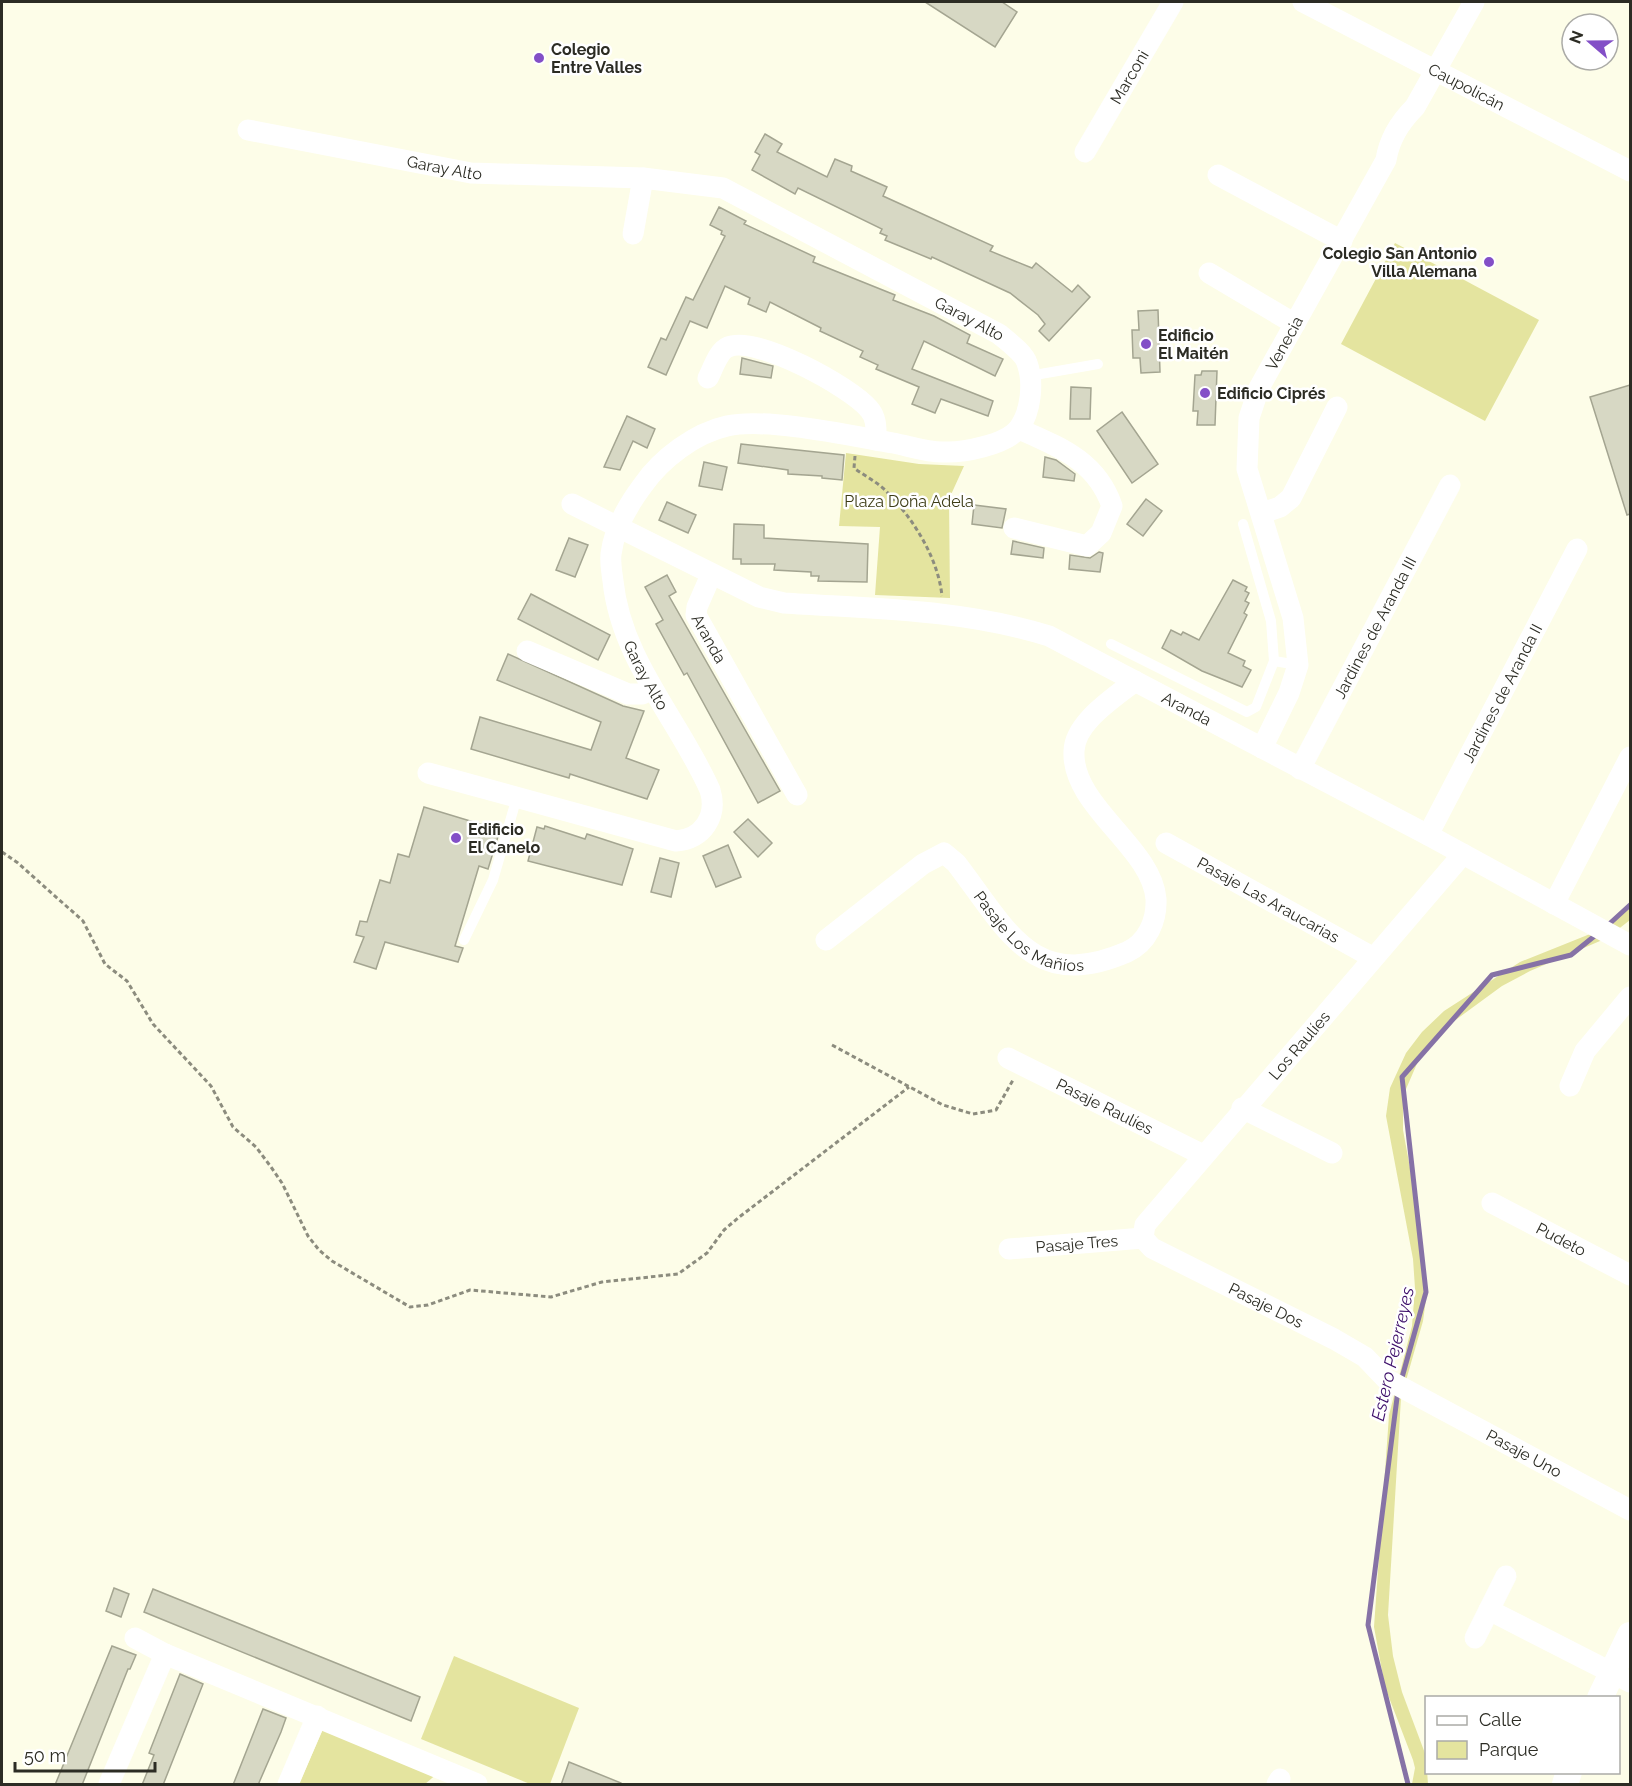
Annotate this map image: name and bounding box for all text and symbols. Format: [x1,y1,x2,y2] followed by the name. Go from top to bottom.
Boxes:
[1560,12,1620,72] north arrow
[1565,28,1587,46] text: N
[551,40,642,77] place label: Colegio Entre Valles
[1106,47,1153,108] street label: Marconi
[532,51,546,65] marker: Colegio Entre Valles
[1425,59,1508,114] street label: Caupolicán
[405,152,482,183] street label: Garay Alto
[1322,244,1477,281] place label: Colegio San Antonio Villa Alemana
[1482,255,1496,269] marker: Colegio San Antonio Villa Alemana
[932,293,1009,345] street label: Garay Alto
[1262,313,1307,374] street label: Venecia
[1158,326,1228,363] place label: Edificio El Maitén
[1139,337,1153,351] marker: Edificio El Maitén
[1217,384,1325,403] place label: Edificio Ciprés
[1198,386,1212,400] marker: Edificio Ciprés
[844,492,974,511] park label: Plaza Doña Adela
[1330,554,1420,702] street label: Jardines de Aranda III
[687,611,730,667] street label: Aranda
[1458,621,1546,766] street label: Jardines de Aranda II
[620,638,672,714] street label: Garay Alto
[1159,688,1215,730] street label: Aranda
[468,820,541,857] place label: Edificio El Canelo
[449,831,463,845] marker: Edificio El Canelo
[1194,853,1343,947] street label: Pasaje Las Araucarias
[970,887,1085,975] street label: Pasaje Los Mañíos
[1265,1007,1334,1084] street label: Los Raulíes
[1053,1074,1156,1139] street label: Pasaje Raulíes
[1533,1219,1589,1260] street label: Pudeto
[1035,1231,1119,1257] street label: Pasaje Tres
[1225,1279,1307,1332] street label: Pasaje Dos
[1367,1284,1418,1423] water label: Estero Pejerreyes
[1483,1426,1565,1482] street label: Pasaje Uno
[1425,1696,1620,1774] legend
[1479,1709,1522,1730] text: Calle
[15,1735,154,1773] scale bar
[1479,1739,1539,1760] text: Parque
[24,1745,66,1766] text: 50 m

